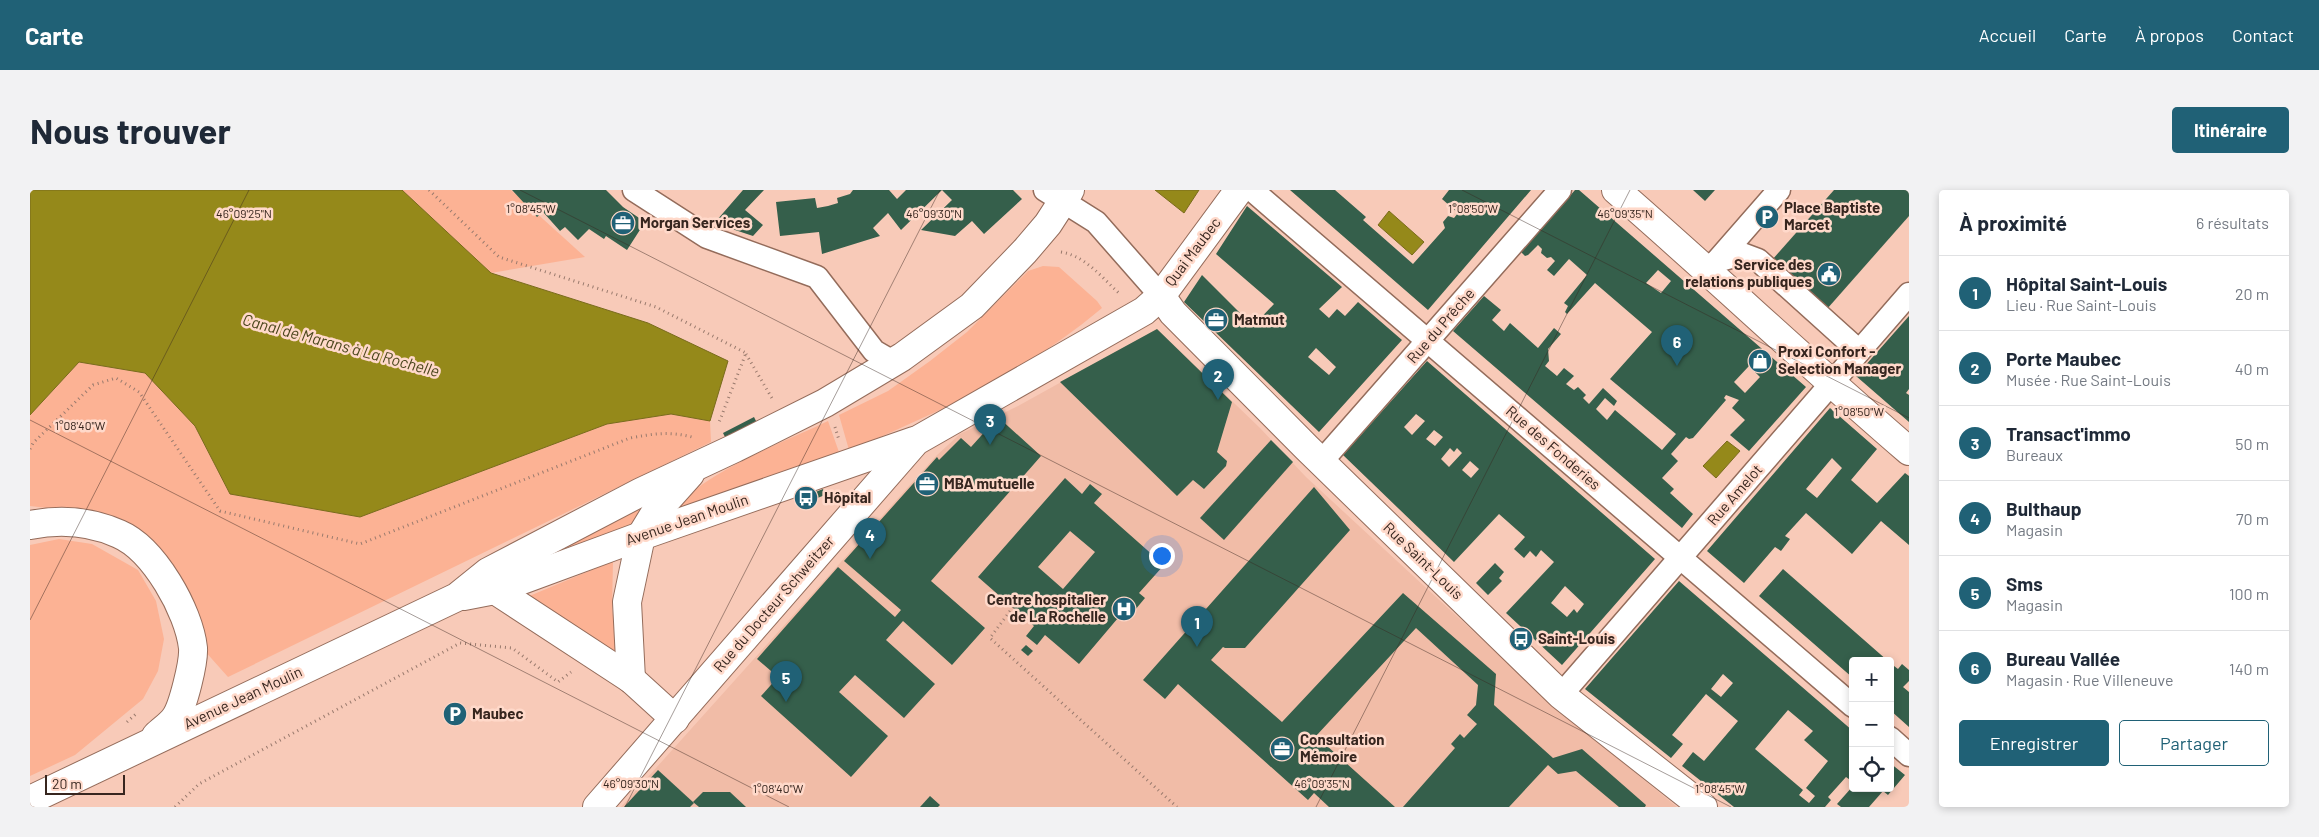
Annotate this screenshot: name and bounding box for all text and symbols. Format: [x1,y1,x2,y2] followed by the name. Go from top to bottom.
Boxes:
[25,21,84,50] text: Carte
[1979,24,2036,46] text: Accueil
[2064,24,2107,46] text: Carte
[2135,24,2204,46] text: À propos
[2232,24,2294,46] text: Contact
[2172,107,2289,153] button: Itinéraire
[30,109,231,151] text: Nous trouver
[1784,198,1880,233] place label: Place Baptiste Marcet
[506,201,556,215] text: 1°08'45"W
[1448,201,1498,215] text: 1°08'50"W
[1754,204,1780,230] parking icon: Place Baptiste Marcet
[216,206,272,220] text: 46°09'25"N
[906,206,962,220] text: 46°09'30"N
[1597,206,1653,220] text: 46°09'35"N
[610,210,636,236] office icon: Morgan Services
[1959,210,2067,235] text: À proximité
[640,213,751,231] place label: Morgan Services
[1160,213,1224,289] street label: Quai Maubec
[2196,213,2269,232] text: 6 résultats
[1685,255,1812,290] place label: Service des relations publiques
[1816,261,1842,287] public building icon: Service des relations publiques
[2006,272,2167,295] text: Hôpital Saint-Louis
[1403,284,1478,367] street label: Rue du Prêche
[1972,284,1978,303] text: 1
[2235,284,2269,303] text: 20 m
[2006,295,2156,314] text: Lieu · Rue Saint-Louis
[1203,307,1229,333] office icon: Matmut
[241,309,442,380] water label: Canal de Marans à La Rochelle
[1234,310,1285,328] place label: Matmut
[1661,325,1693,366] pin: 6
[1778,342,1901,377] place label: Proxi Confort - Selection Manager
[2006,347,2121,370] text: Porte Maubec
[1747,348,1773,374] shop icon: Proxi Confort - Selection Manager
[1202,359,1234,400] pin: 2
[1971,359,1979,378] text: 2
[2235,359,2269,378] text: 40 m
[2006,370,2171,389] text: Musée · Rue Saint-Louis
[1503,401,1605,493] street label: Rue des Fonderies
[974,404,1006,445] pin: 3
[1834,404,1884,418] text: 1°08'50"W
[55,418,106,432] text: 1°08'40"W
[2006,422,2131,445] text: Transact'immo
[1971,434,1979,453] text: 3
[2235,434,2269,453] text: 50 m
[2006,445,2063,464] text: Bureaux
[1703,460,1766,528] street label: Rue Amelot
[914,471,940,497] office icon: MBA mutuelle
[944,474,1035,492] place label: MBA mutuelle
[793,485,819,511] bus stop icon: Hôpital
[824,488,871,506] place label: Hôpital
[623,490,750,548] street label: Avenue Jean Moulin
[2006,497,2081,520] text: Bulthaup
[1970,509,1980,528] text: 4
[2236,509,2269,528] text: 70 m
[854,518,886,559] pin: 4
[1380,518,1467,603] street label: Rue Saint-Louis
[2006,520,2063,539] text: Magasin
[709,531,838,675] street label: Rue du Docteur Schweitzer
[1149,543,1175,569] your location
[2006,572,2043,595] text: Sms
[1971,584,1979,603] text: 5
[2229,584,2269,603] text: 100 m
[987,590,1106,625] place label: Centre hospitalier de La Rochelle
[2006,595,2063,614] text: Magasin
[1111,596,1137,622] hospital icon: Centre hospitalier de La Rochelle
[1181,606,1213,647] pin: 1
[1508,626,1534,652] bus stop icon: Saint-Louis
[1538,629,1615,647] place label: Saint-Louis
[2006,647,2120,670] text: Bureau Vallée
[1849,657,1894,792] map controls
[1849,657,1894,702] button: +
[1971,659,1979,678] text: 6
[2229,659,2269,678] text: 140 m
[770,661,802,702] pin: 5
[181,662,305,732] street label: Avenue Jean Moulin
[2006,670,2173,689] text: Magasin · Rue Villeneuve
[442,701,468,727] parking icon: Maubec
[1849,702,1894,747] button: −
[472,704,524,722] place label: Maubec
[1959,720,2109,766] button: Enregistrer
[2119,720,2269,766] button: Partager
[1300,730,1385,765] place label: Consultation Mémoire
[1269,736,1295,762] office icon: Consultation Mémoire
[1849,747,1894,792] button: locate
[45,772,125,795] scale bar
[52,775,82,792] text: 20 m
[603,776,659,790] text: 46°09'30"N
[1294,776,1350,790] text: 46°09'35"N
[753,781,804,795] text: 1°08'40"W
[1695,781,1745,795] text: 1°08'45"W

